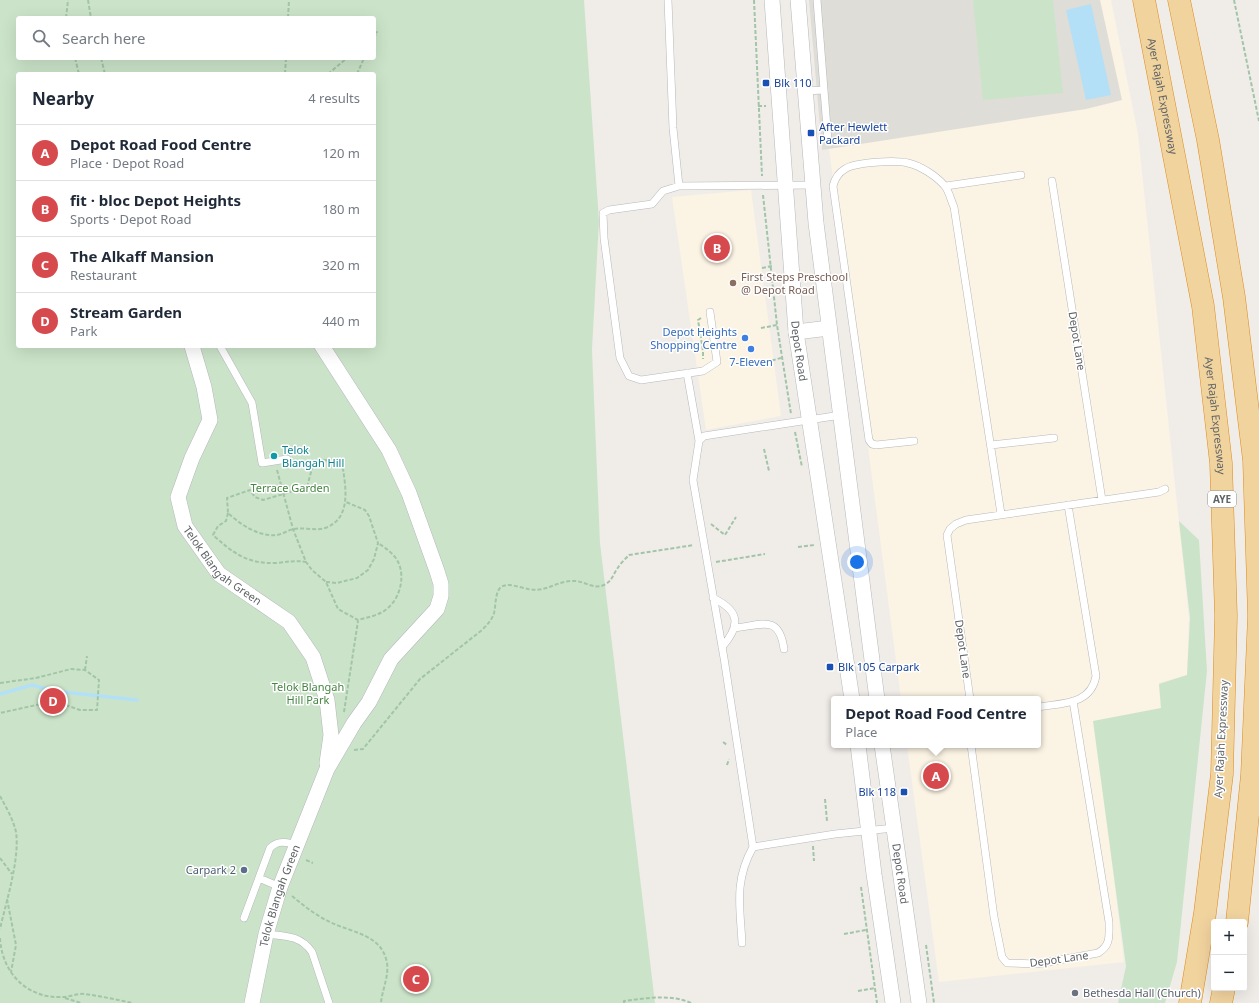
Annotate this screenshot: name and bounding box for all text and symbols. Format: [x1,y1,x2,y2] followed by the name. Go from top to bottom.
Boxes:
[16,16,376,60] search box
[30,27,52,49] icon: search
[62,28,145,48] text: Search here
[1144,37,1182,156] street label: Ayer Rajah Expressway
[774,75,812,90] place label: Blk 110
[761,78,771,88] marker: Blk 110
[32,87,94,110] text: Nearby
[308,89,360,107] text: 4 results
[819,119,887,147] place label: After Hewlett Packard
[806,128,816,138] marker: After Hewlett Packard
[70,134,251,154] text: Depot Road Food Centre
[41,144,50,162] text: A
[322,144,360,162] text: 120 m
[70,154,184,172] text: Place · Depot Road
[70,190,241,210] text: fit · bloc Depot Heights
[41,200,49,218] text: B
[322,200,360,218] text: 180 m
[70,210,192,228] text: Sports · Depot Road
[704,233,730,263] pin: B
[70,246,214,266] text: The Alkaff Mansion
[41,256,49,274] text: C
[322,256,360,274] text: 320 m
[70,266,137,284] text: Restaurant
[741,269,848,297] place label: First Steps Preschool @ Depot Road
[728,278,738,288] marker: First Steps Preschool @ Depot Road
[70,302,182,322] text: Stream Garden
[1065,310,1090,371] street label: Depot Lane
[40,312,50,330] text: D
[322,312,360,330] text: 440 m
[788,320,811,382] street label: Depot Road
[70,322,97,340] text: Park
[650,324,737,352] place label: Depot Heights Shopping Centre
[740,333,750,343] marker: Depot Heights Shopping Centre
[746,344,756,354] marker: 7-Eleven
[729,354,773,369] place label: 7-Eleven
[1202,356,1229,475] street label: Ayer Rajah Expressway
[282,442,344,470] place label: Telok Blangah Hill
[269,451,279,461] marker: Telok Blangah Hill
[250,480,330,495] park label: Terrace Garden
[1208,491,1236,507] road number: AYE
[180,523,265,608] street label: Telok Blangah Green
[847,552,867,572] your location
[952,618,975,679] street label: Depot Lane
[838,659,920,674] place label: Blk 105 Carpark
[825,662,835,672] marker: Blk 105 Carpark
[272,679,344,707] park label: Telok Blangah Hill Park
[1210,679,1231,798] street label: Ayer Rajah Expressway
[40,686,66,716] pin: D
[831,696,1041,748] popup
[845,703,1027,723] text: Depot Road Food Centre
[845,723,877,741] text: Place
[923,761,949,791] pin: A
[858,784,896,799] place label: Blk 118
[899,787,909,797] marker: Blk 118
[256,842,303,948] street label: Telok Blangah Green
[889,842,913,905] street label: Depot Road
[186,862,236,877] place label: Carpark 2
[239,865,249,875] marker: Carpark 2
[1211,919,1247,991] map controls
[1211,919,1247,955] button: +
[1028,947,1089,970] street label: Depot Lane
[1211,955,1247,991] button: −
[403,964,429,994] pin: C
[1083,985,1201,1000] place label: Bethesda Hall (Church)
[1070,988,1080,998] marker: Bethesda Hall (Church)

